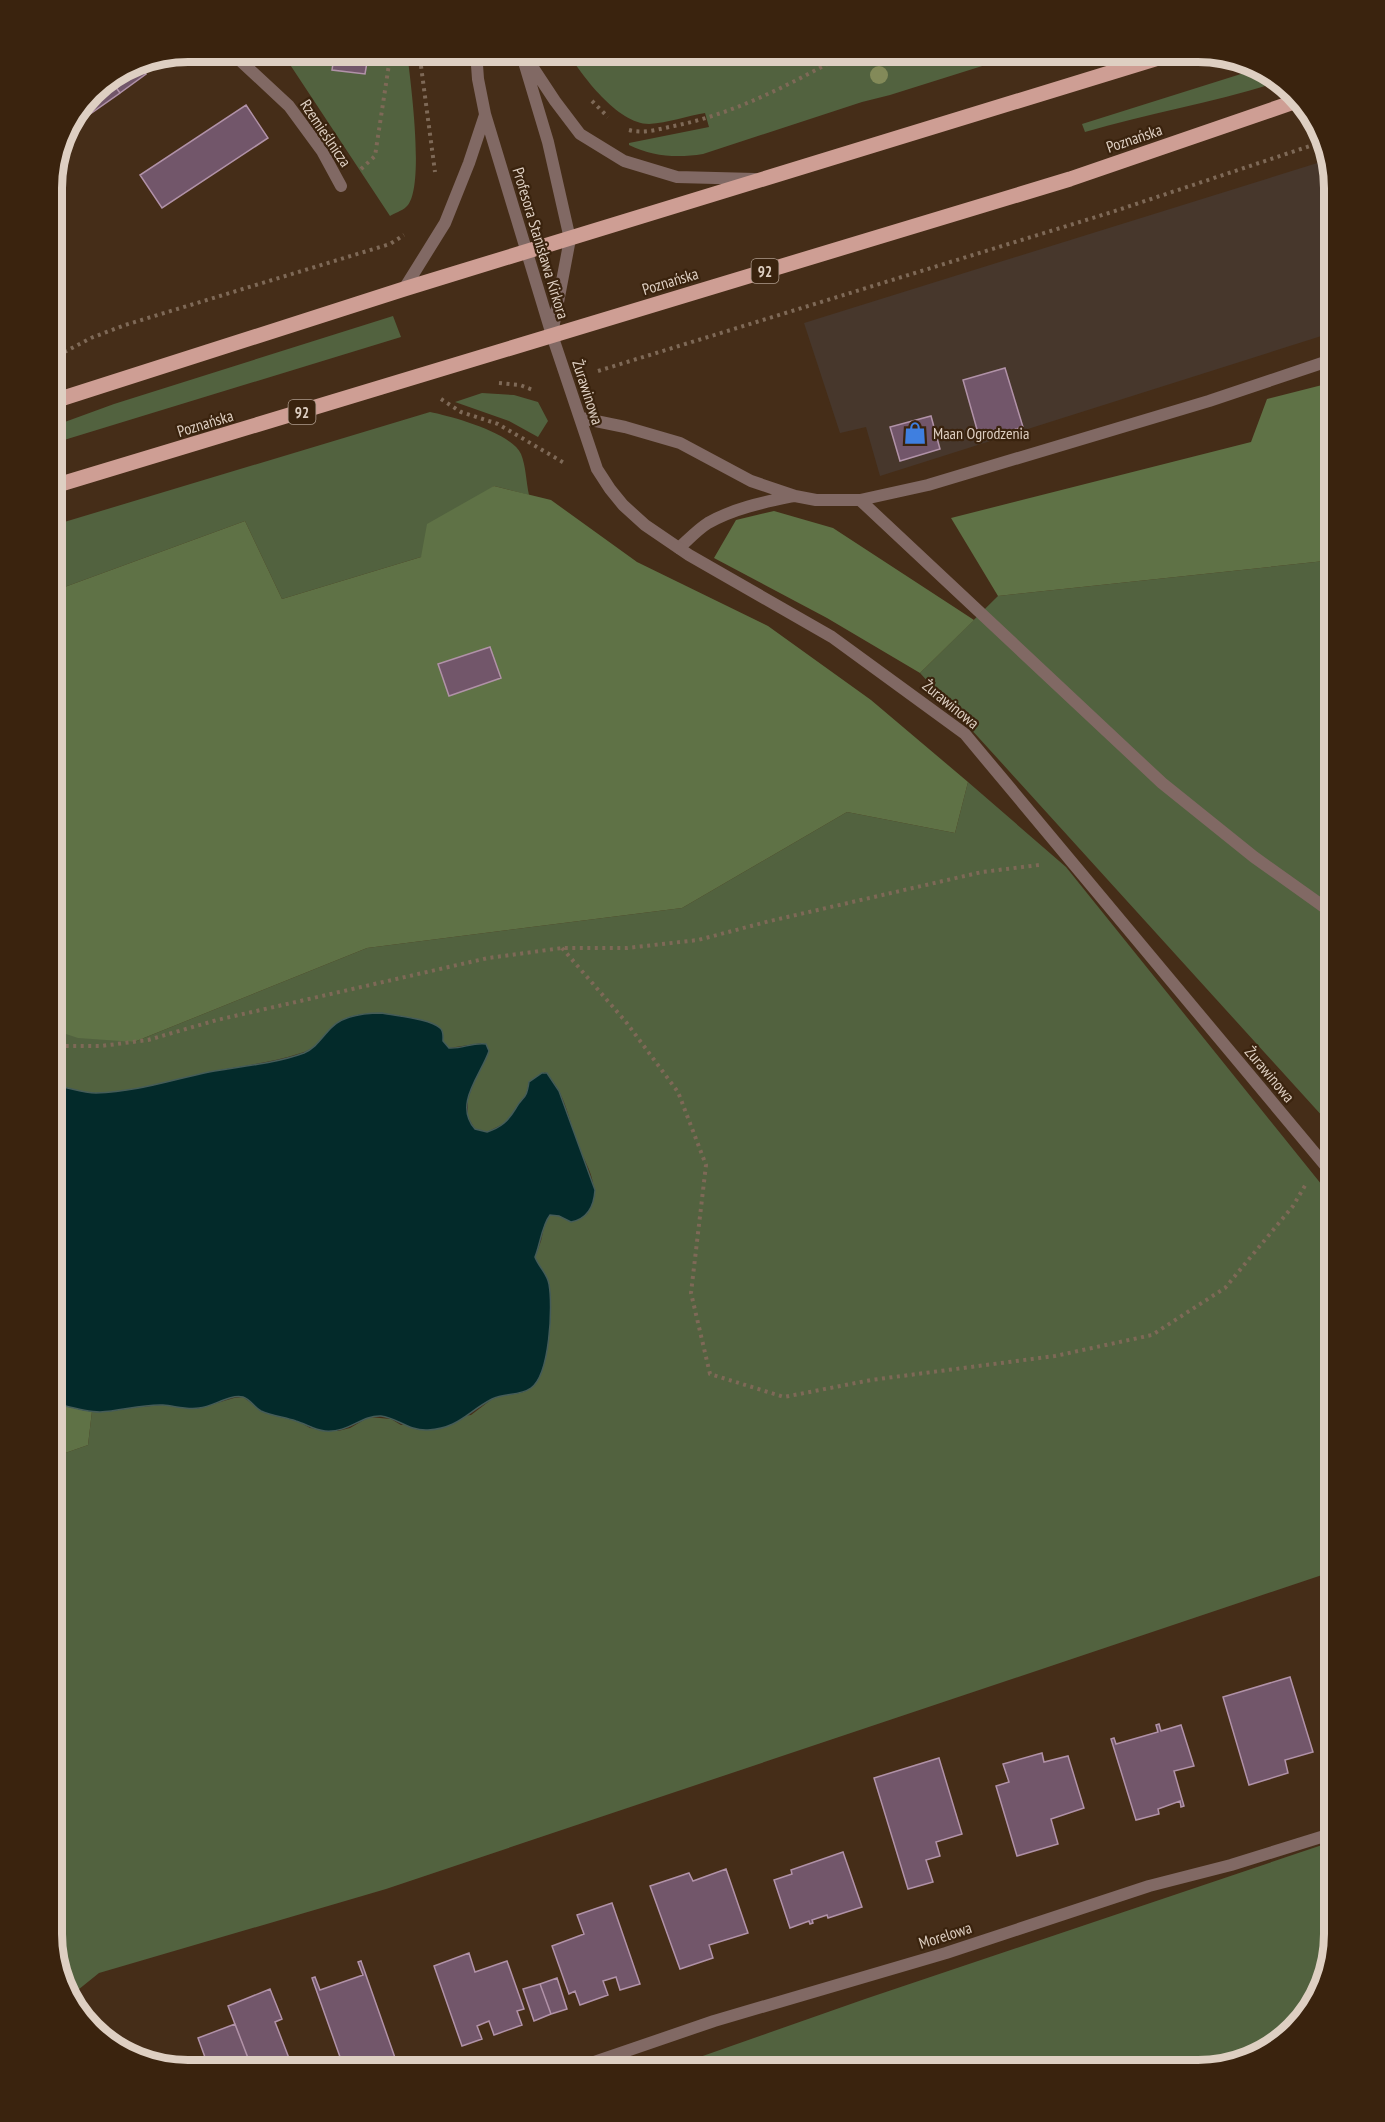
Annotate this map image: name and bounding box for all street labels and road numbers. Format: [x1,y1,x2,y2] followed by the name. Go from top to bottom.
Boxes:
[296,95,356,171] street label: Rzemieślnicza
[1103,119,1165,157] street label: Poznańska
[508,165,574,321] street label: Profesora Stanisława Kirkora
[752,259,778,283] road number: 92
[639,263,701,299] street label: Poznańska
[568,357,608,427] street label: Żurawinowa
[288,400,316,424] road number: 92
[174,405,236,441] street label: Poznańska
[919,675,983,733] street label: Żurawinowa
[1241,1042,1299,1106] street label: Żurawinowa
[916,1917,974,1953] street label: Morelowa

